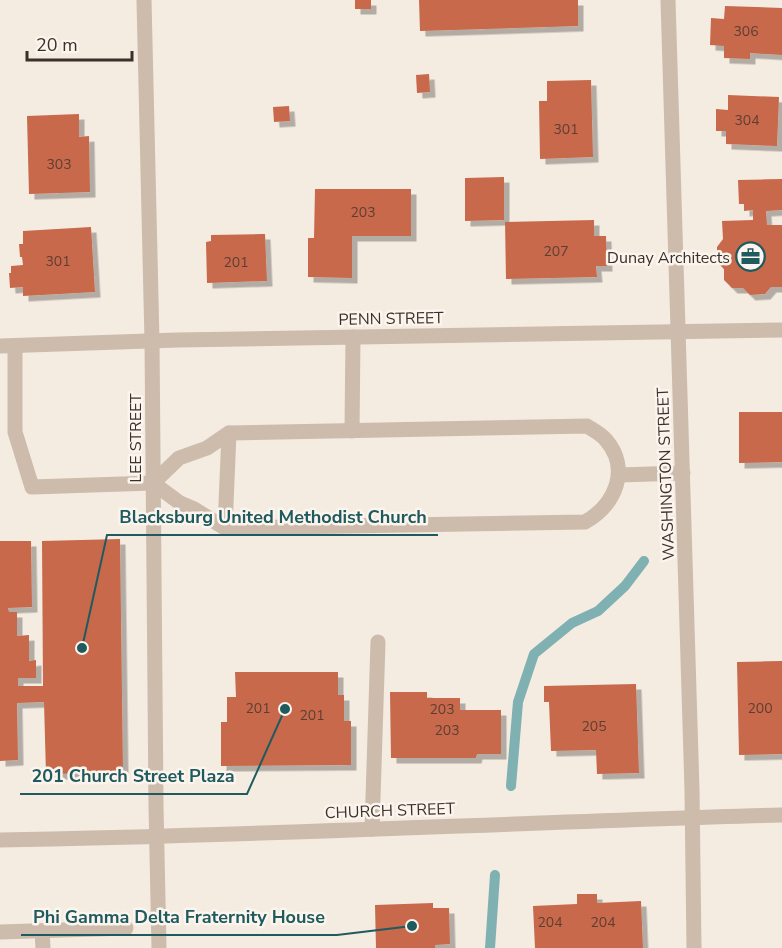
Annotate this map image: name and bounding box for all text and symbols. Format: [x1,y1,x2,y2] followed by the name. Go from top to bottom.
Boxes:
[733,22,759,41] house number: 306
[27,24,132,62] scale bar
[36,33,78,57] text: 20 m
[734,111,760,130] house number: 304
[553,120,579,139] house number: 301
[46,155,72,174] house number: 303
[350,203,376,222] house number: 203
[735,241,767,273] office icon: Dunay Architects
[543,242,569,261] house number: 207
[607,247,730,269] place label: Dunay Architects
[45,252,71,271] house number: 301
[223,253,249,272] house number: 201
[338,307,444,331] street label: PENN STREET
[652,387,680,561] street label: WASHINGTON STREET
[125,393,147,483] street label: LEE STREET
[107,499,438,535] callout: Blacksburg United Methodist Church
[119,505,427,529] text: Blacksburg United Methodist Church
[245,699,271,718] house number: 201
[747,699,773,718] house number: 200
[429,700,455,719] house number: 203
[299,706,325,725] house number: 201
[581,717,607,736] house number: 205
[434,721,460,740] house number: 203
[20,758,247,794] callout: 201 Church Street Plaza
[31,764,235,788] text: 201 Church Street Plaza
[325,798,456,824] street label: CHURCH STREET
[21,899,337,935] callout: Phi Gamma Delta Fraternity House
[33,905,325,929] text: Phi Gamma Delta Fraternity House
[537,913,563,932] house number: 204
[590,913,616,932] house number: 204

